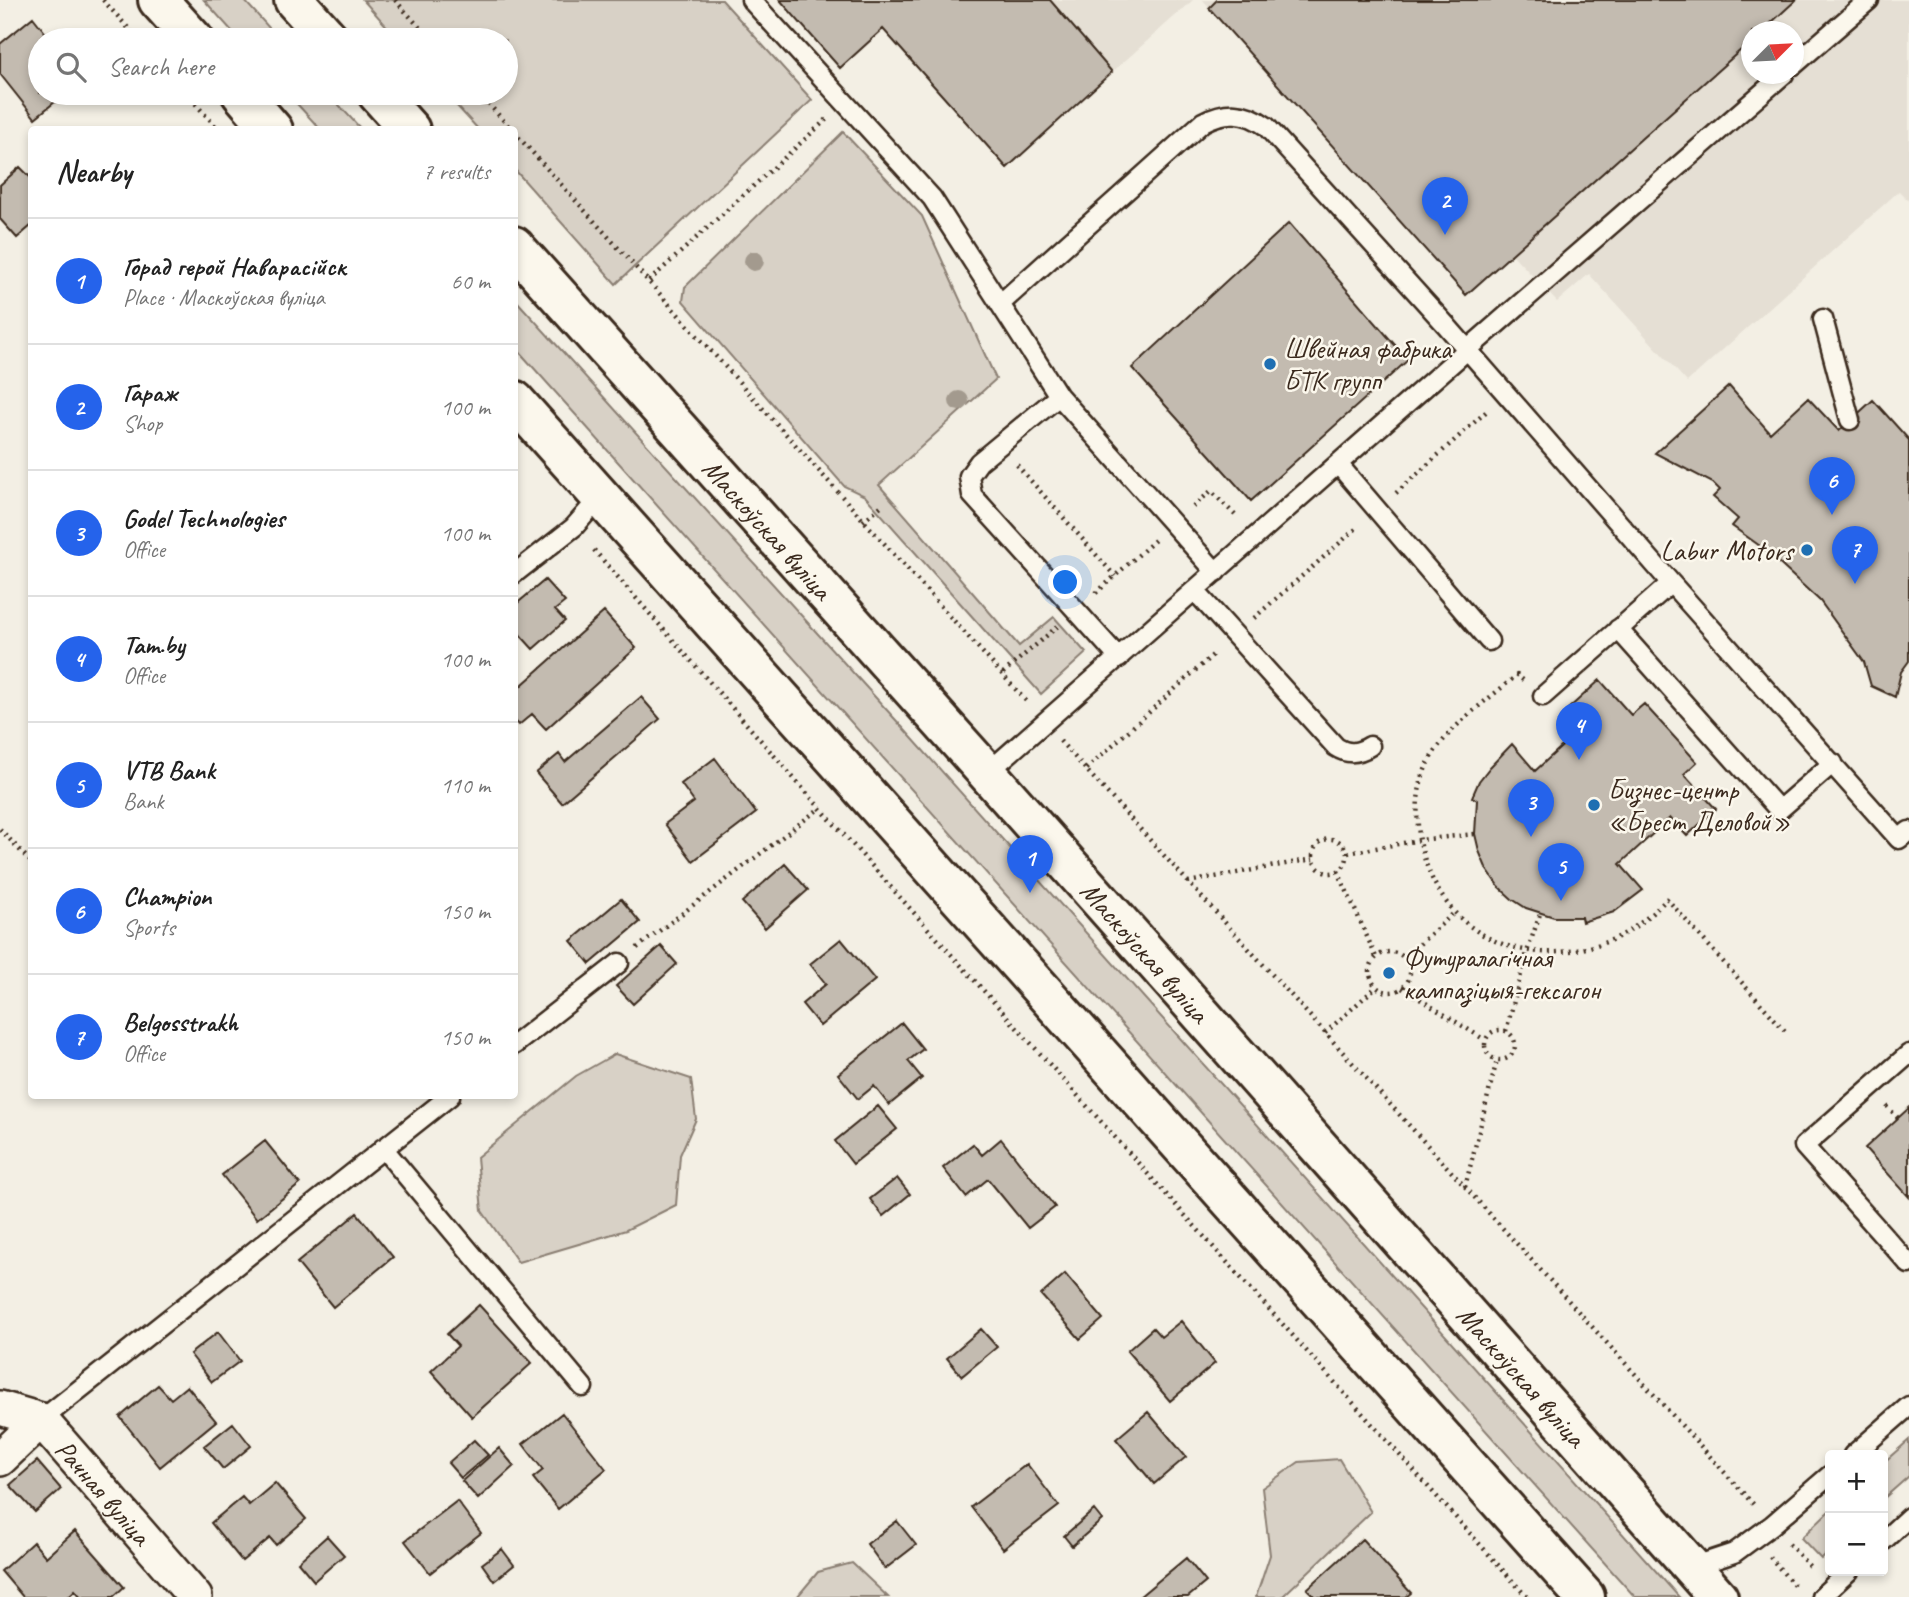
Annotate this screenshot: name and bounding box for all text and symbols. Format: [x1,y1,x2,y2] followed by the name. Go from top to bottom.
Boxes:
[1741,21,1804,84] north arrow
[28,28,518,105] search box
[52,48,90,86] icon: search
[108,50,214,83] text: Search here
[56,153,132,191] text: Nearby
[423,157,490,186] text: 7 results
[1422,177,1468,235] pin: 2
[123,250,346,283] text: Горад герой Наварасійск
[74,267,84,296] text: 1
[451,267,490,296] text: 60 m
[123,283,325,312] text: Place · Маскоўская вуліца
[1284,331,1453,398] place label: Швейная фабрика БТК групп
[1262,356,1278,372] marker: Швейная фабрика БТК групп
[123,376,177,409] text: Гараж
[74,393,84,422] text: 2
[441,393,490,422] text: 100 m
[123,409,162,438] text: Shop
[695,451,841,608] street label: Маскоўская вуліца
[1809,457,1855,515] pin: 6
[123,502,285,535] text: Godel Technologies
[74,519,84,548] text: 3
[441,519,490,548] text: 100 m
[1832,526,1878,584] pin: 7
[1661,533,1795,568] place label: Labur Motors
[123,535,165,564] text: Office
[1799,542,1815,558] marker: Labur Motors
[1048,565,1082,599] your location
[123,628,185,661] text: Tam.by
[74,645,84,674] text: 4
[441,645,490,674] text: 100 m
[123,661,165,690] text: Office
[1556,702,1602,760] pin: 4
[123,754,215,787] text: VTB Bank
[74,771,84,800] text: 5
[441,771,490,800] text: 110 m
[1608,772,1790,839] place label: Бизнес-центр «Брест Деловой»
[1508,779,1554,837] pin: 3
[123,787,164,816] text: Bank
[1586,797,1602,813] marker: Бизнес-центр «Брест Деловой»
[1007,835,1053,893] pin: 1
[1538,843,1584,901] pin: 5
[1073,874,1219,1031] street label: Маскоўская вуліца
[123,880,211,913] text: Champion
[74,897,84,926] text: 6
[441,897,490,926] text: 150 m
[123,913,175,942] text: Sports
[1403,940,1602,1008] place label: Футуралагічная кампазіцыя-гексагон
[1381,965,1397,981] marker: Футуралагічная кампазіцыя-гексагон
[123,1006,238,1039] text: Belgosstrakh
[74,1023,84,1052] text: 7
[441,1023,490,1052] text: 150 m
[123,1039,165,1068] text: Office
[1450,1298,1595,1455] street label: Маскоўская вуліца
[48,1432,160,1553] street label: Рачная вуліца
[1825,1450,1888,1576] map controls
[1825,1450,1888,1513] button: +
[1825,1513,1888,1576] button: −

